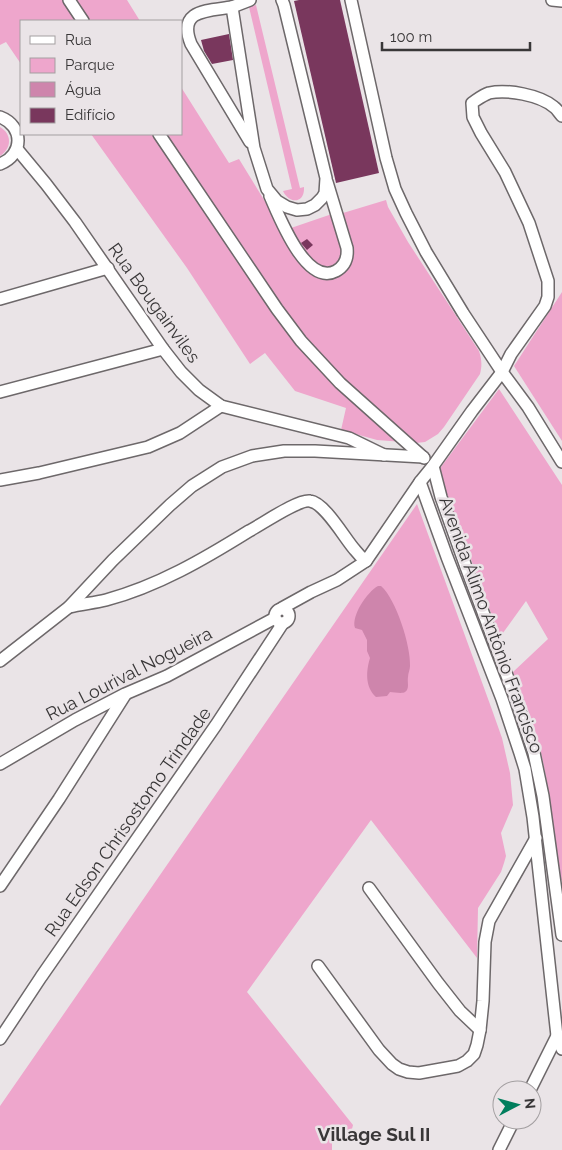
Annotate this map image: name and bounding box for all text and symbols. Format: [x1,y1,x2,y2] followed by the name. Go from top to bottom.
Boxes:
[20,20,182,135] legend
[382,20,530,52] scale bar
[390,28,432,46] text: 100 m
[65,31,92,49] text: Rua
[65,56,115,74] text: Parque
[65,81,101,99] text: Água
[65,106,115,124] text: Edifício
[104,239,205,367] street label: Rua Bougainviles
[435,493,549,756] street label: Avenida Álimo Antônio Francisco
[42,623,215,725] street label: Rua Lourival Nogueira
[40,703,215,940] street label: Rua Edson Chrisostomo Trindade
[492,1080,542,1130] north arrow
[521,1097,538,1110] text: N
[318,1123,430,1145] district label: Village Sul II

